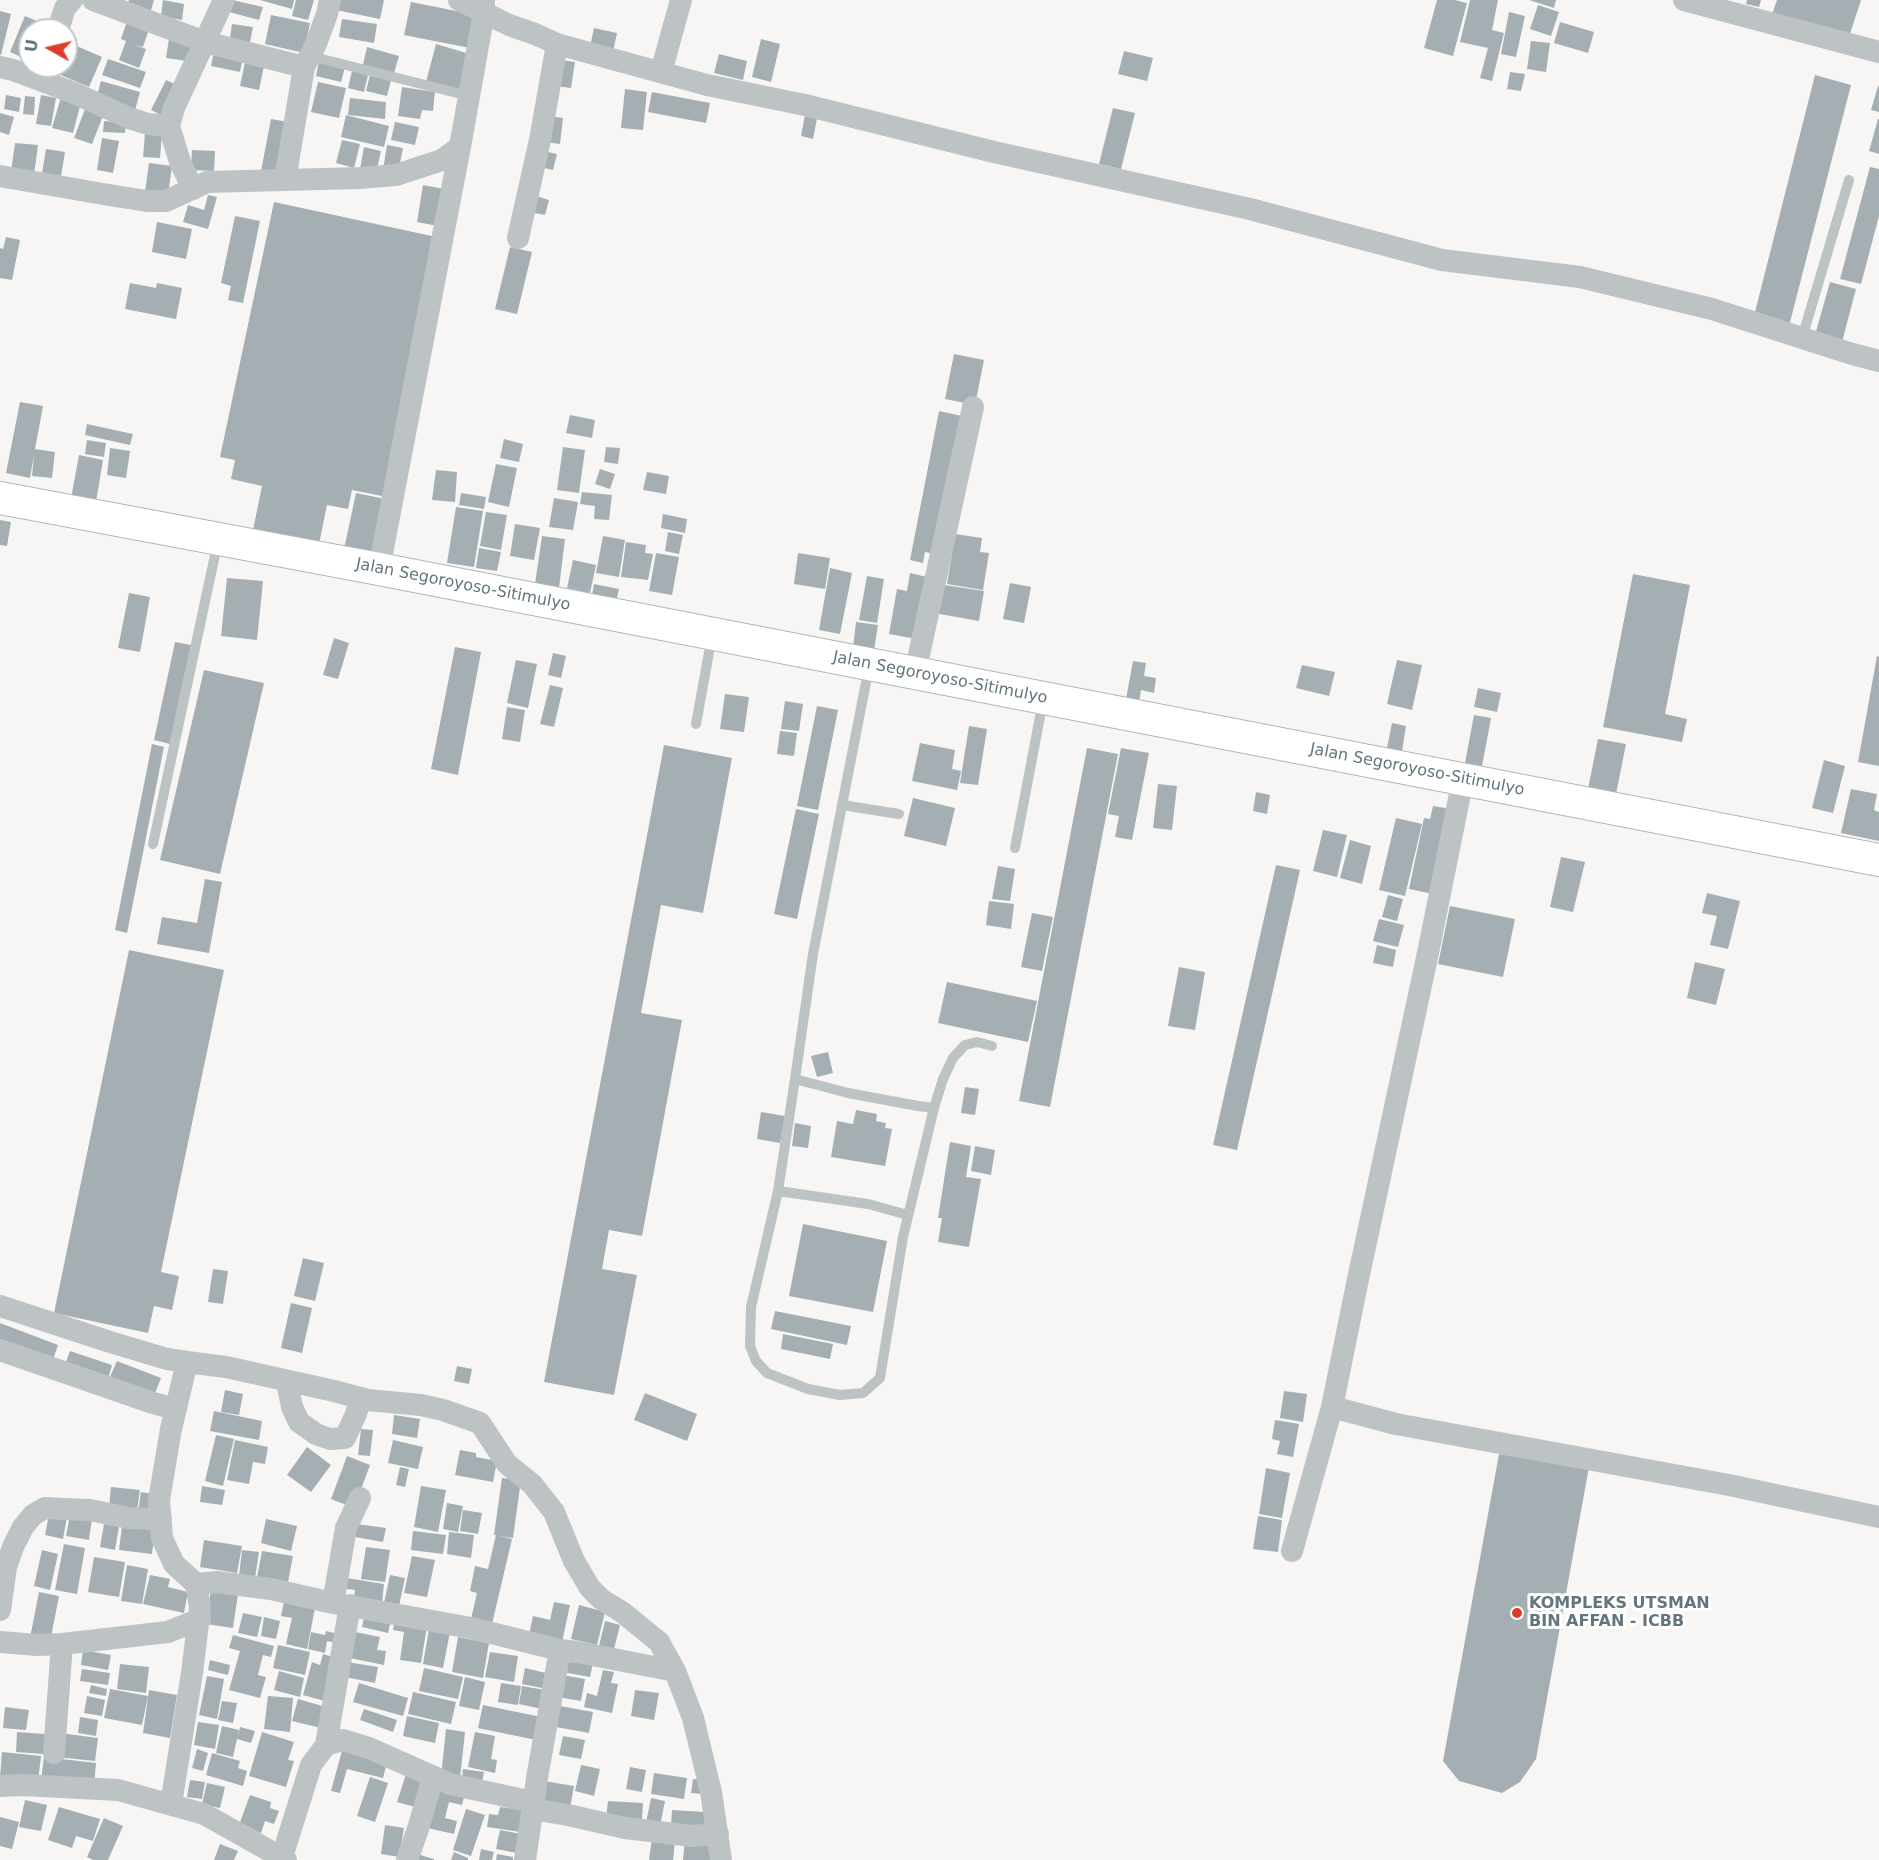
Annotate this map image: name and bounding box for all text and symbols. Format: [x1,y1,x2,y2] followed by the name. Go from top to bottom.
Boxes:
[18,18,78,78] north arrow
[21,38,42,53] text: U
[354,555,572,615] street label: Jalan Segoroyoso-Sitimulyo
[831,648,1049,708] street label: Jalan Segoroyoso-Sitimulyo
[1308,740,1526,800] street label: Jalan Segoroyoso-Sitimulyo
[1529,1594,1710,1632] place label: KOMPLEKS UTSMAN BIN AFFAN - ICBB
[1510,1606,1524,1620] marker: KOMPLEKS UTSMAN BIN AFFAN - ICBB

